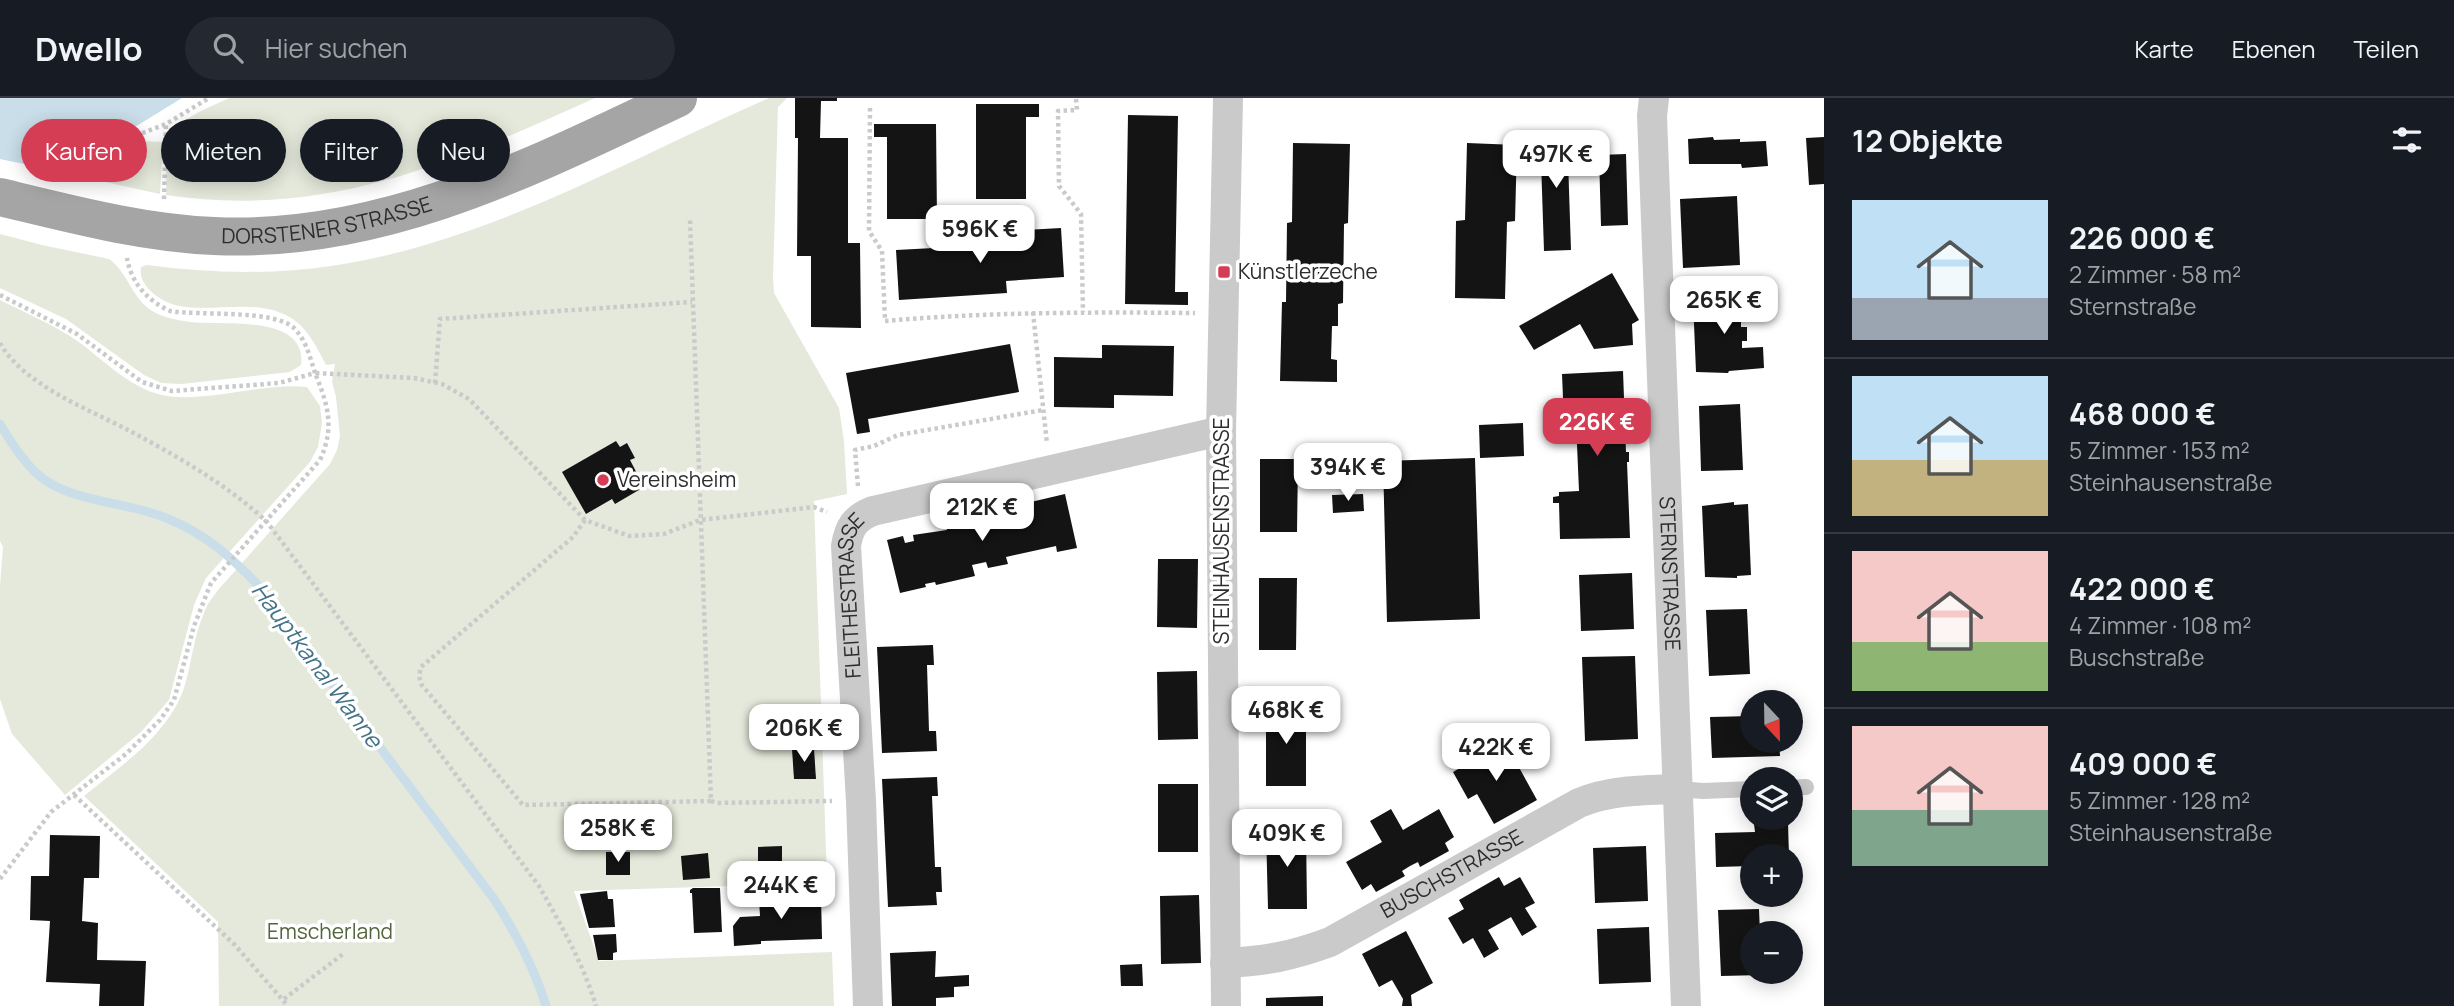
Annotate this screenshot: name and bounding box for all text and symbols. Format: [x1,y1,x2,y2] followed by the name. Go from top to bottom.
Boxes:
[185,17,675,80] search box
[35,26,143,71] text: Dwello
[209,29,247,67] icon: search
[265,30,408,66] text: Hier suchen
[2134,32,2194,65] text: Karte
[2232,32,2315,65] text: Ebenen
[2353,32,2419,65] text: Teilen
[21,119,147,182] chip: Kaufen
[161,119,286,182] chip: Mieten
[300,119,403,182] chip: Filter
[417,119,510,182] chip: Neu
[1852,120,2003,161] text: 12 Objekte
[2388,121,2426,159] icon: filters
[1499,130,1613,190] pin: 497K €
[1519,137,1593,169] text: 497K €
[221,189,435,250] street label: DORSTENER STRASSE
[923,206,1037,265] pin: 596K €
[942,212,1018,244] text: 596K €
[2069,217,2215,258] text: 226 000 €
[1908,228,1992,312] icon: home
[1238,257,1378,285] place label: Künstlerzeche
[2069,258,2241,290] text: 2 Zimmer · 58 m²
[1216,264,1232,280] marker: Künstlerzeche
[1667,276,1781,336] pin: 265K €
[1686,283,1762,315] text: 265K €
[2069,290,2196,322] text: Sternstraße
[2069,393,2216,434] text: 468 000 €
[1540,398,1654,458] pin: 226K €
[1908,404,1992,488] icon: home
[1559,405,1635,437] text: 226K €
[1207,417,1235,645] street label: STEINHAUSENSTRASSE
[2069,434,2250,466] text: 5 Zimmer · 153 m²
[1291,444,1405,503] pin: 394K €
[1310,450,1386,482] text: 394K €
[617,465,736,493] place label: Vereinsheim
[2069,466,2272,498] text: Steinhausenstraße
[595,472,611,488] marker: Vereinsheim
[925,484,1039,543] pin: 212K €
[946,490,1018,522] text: 212K €
[1654,496,1687,651] street label: STERNSTRASSE
[830,506,870,679] street label: FLEITHESTRASSE
[2069,568,2215,609] text: 422 000 €
[245,575,392,755] water label: Hauptkanal Wanne
[1908,579,1992,663] icon: home
[2069,609,2251,641] text: 4 Zimmer · 108 m²
[2069,641,2204,673] text: Buschstraße
[1229,686,1343,746] pin: 468K €
[1740,690,1802,752] north arrow
[1740,690,1803,984] map controls
[1247,693,1325,725] text: 468K €
[747,704,861,764] pin: 206K €
[765,711,843,743] text: 206K €
[1439,724,1553,783] pin: 422K €
[1458,730,1534,762] text: 422K €
[2069,743,2217,784] text: 409 000 €
[1908,754,1992,838] icon: home
[1740,767,1803,830] button: layers
[2069,784,2250,816] text: 5 Zimmer · 128 m²
[561,804,675,864] pin: 258K €
[1230,810,1344,869] pin: 409K €
[580,811,656,843] text: 258K €
[1248,816,1326,848] text: 409K €
[2069,816,2272,848] text: Steinhausenstraße
[1375,822,1528,924] street label: BUSCHSTRASSE
[1740,844,1803,907] button: +
[724,862,838,921] pin: 244K €
[743,868,819,900] text: 244K €
[267,917,393,945] park label: Emscherland
[1740,921,1803,984] button: −

